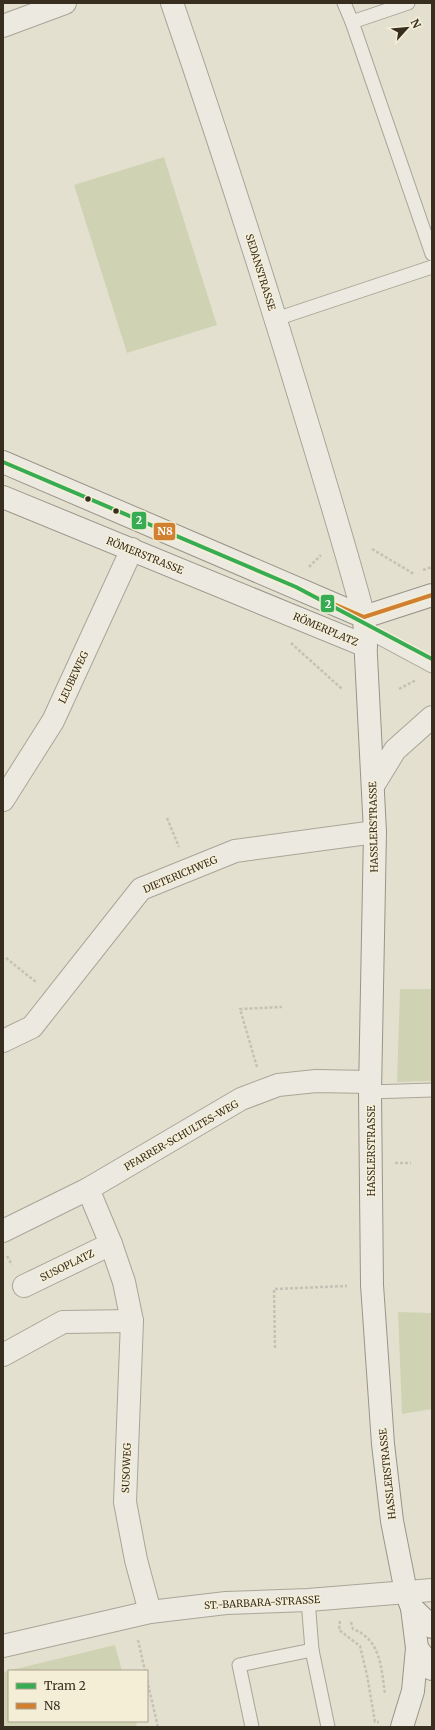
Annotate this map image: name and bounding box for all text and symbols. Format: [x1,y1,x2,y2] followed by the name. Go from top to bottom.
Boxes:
[387,8,427,48] north arrow
[408,16,424,31] text: N
[243,232,279,313] street label: SEDANSTRASSE
[83,494,93,504] unlabelled marker
[111,506,121,516] unlabelled marker
[131,511,147,530] line badge: 2
[136,513,143,527] text: 2
[153,522,176,541] line badge: N8
[157,524,173,538] text: N8
[104,533,186,577] street label: RÖMERSTRASSE
[320,594,335,613] line badge: 2
[325,597,332,611] text: 2
[291,609,361,649] street label: RÖMERPLATZ
[56,648,92,706] street label: LEUBEWEG
[366,781,381,873] street label: HASSLERSTRASSE
[141,853,220,896] street label: DIETERICHWEG
[122,1097,241,1174] street label: PFARRER-SCHULTES-WEG
[365,1105,378,1197] street label: HASSLERSTRASSE
[38,1246,97,1284] street label: SUSOPLATZ
[376,1427,399,1520] street label: HASSLERSTRASSE
[119,1442,134,1493] street label: SUSOWEG
[204,1593,321,1612] street label: ST.-BARBARA-STRASSE
[8,1670,148,1722] legend
[44,1678,86,1693] text: Tram 2
[44,1698,60,1713] text: N8

